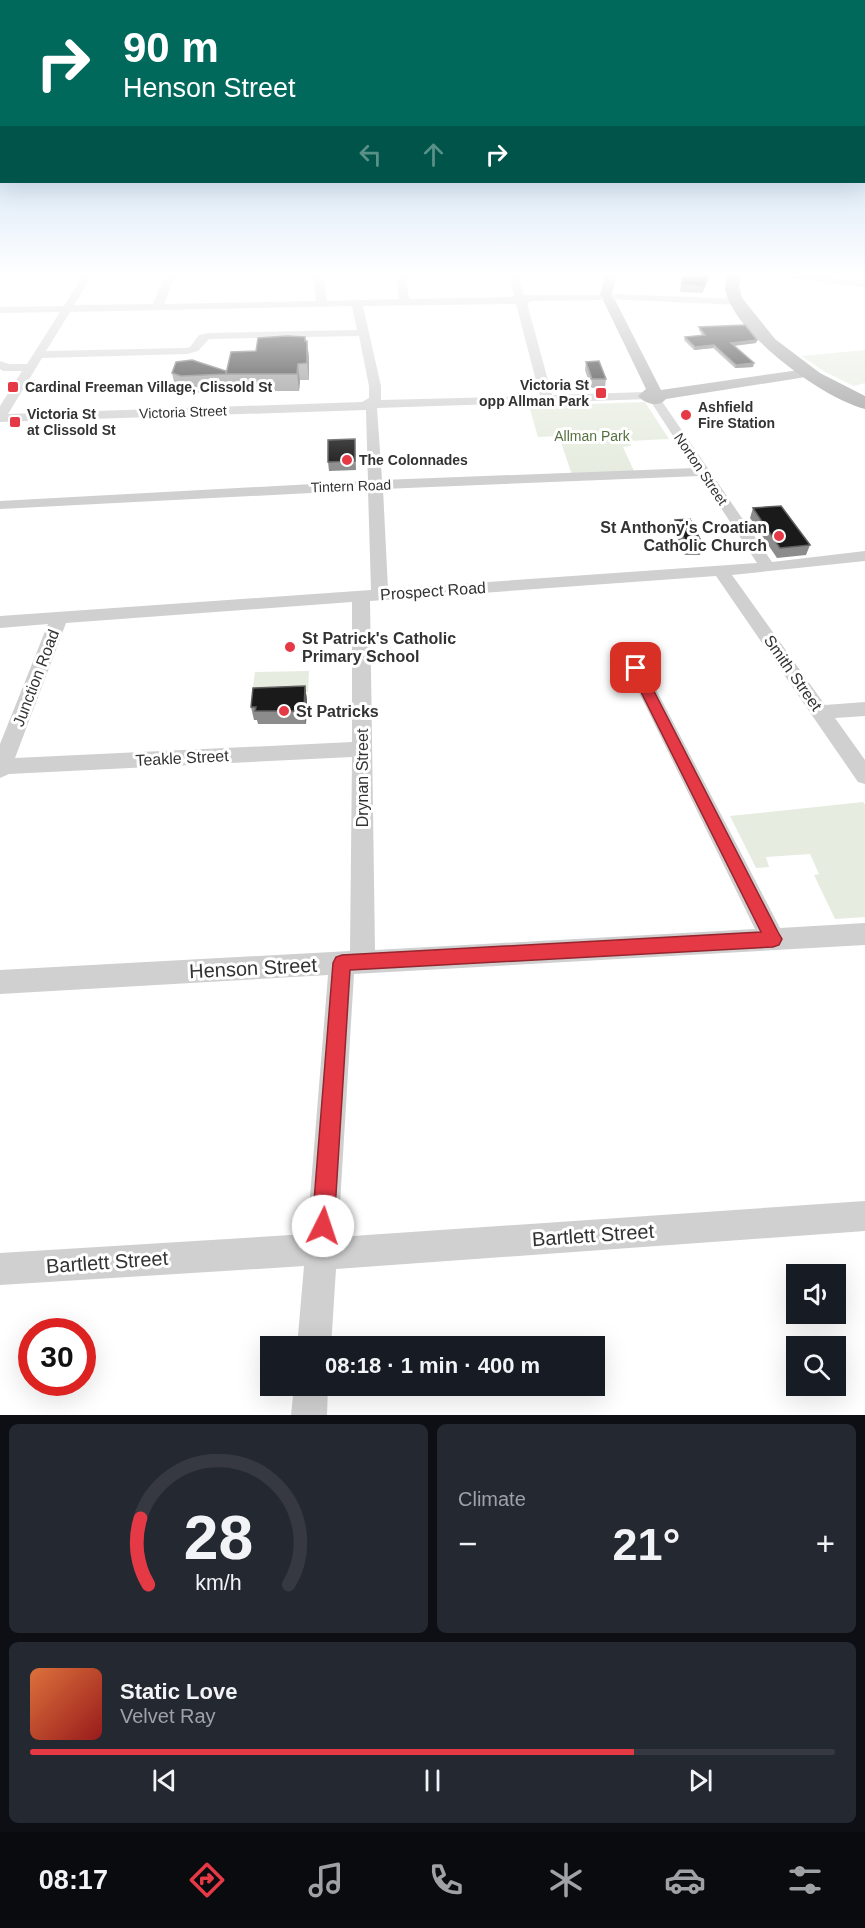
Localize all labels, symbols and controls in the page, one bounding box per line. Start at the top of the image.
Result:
icon: right [24,24,102,102]
text: 90 m [123,24,219,71]
text: Henson Street [123,73,296,103]
icon: left [354,138,387,171]
icon: ahead [417,138,450,171]
icon: right [480,138,513,171]
place label: Victoria St opp Allman Park [479,377,589,409]
place label: Cardinal Freeman Village, Clissold St [25,379,272,395]
marker: Cardinal Freeman Village, Clissold St [6,380,20,394]
marker: Victoria St opp Allman Park [594,386,608,400]
place label: Ashfield Fire Station [698,399,775,431]
street label: Victoria Street [139,402,227,422]
place label: Victoria St at Clissold St [27,406,116,438]
marker: Ashfield Fire Station [679,408,693,422]
marker: Victoria St at Clissold St [8,415,22,429]
park label: Allman Park [554,428,631,444]
street label: Norton Street [671,430,731,508]
place label: The Colonnades [359,452,468,468]
marker: The Colonnades [340,453,354,467]
street label: Tintern Road [311,477,391,495]
place label: St Anthony's Croatian Catholic Church [600,519,767,554]
marker: St Anthony's Croatian Catholic Church [772,529,786,543]
street label: Prospect Road [380,579,486,603]
street label: Junction Road [10,627,62,729]
place label: St Patrick's Catholic Primary School [302,630,456,665]
street label: Smith Street [761,632,826,714]
marker: St Patrick's Catholic Primary School [283,640,297,654]
pin [610,642,661,693]
icon: arrive [619,651,652,684]
place label: St Patricks [296,703,379,720]
marker: St Patricks [277,704,291,718]
street label: Drynan Street [354,728,371,827]
street label: Teakle Street [135,747,230,769]
street label: Henson Street [189,954,318,982]
position arrow [291,1194,355,1258]
street label: Bartlett Street [531,1220,655,1250]
street label: Bartlett Street [45,1247,169,1277]
map controls [786,1264,846,1396]
button: sound [786,1264,846,1324]
speed limit sign: 30 [18,1318,96,1396]
button: search [786,1336,846,1396]
text: 08:18 · 1 min · 400 m [325,1353,540,1378]
text: Climate [458,1488,526,1510]
text: 28 [184,1503,253,1572]
text: 21° [612,1519,681,1570]
text: − [458,1525,477,1562]
text: + [816,1525,835,1562]
text: km/h [195,1572,242,1596]
text: Static Love [120,1679,237,1704]
text: Velvet Ray [120,1705,216,1727]
icon: previous [148,1764,181,1797]
icon: pause [416,1764,449,1797]
icon: next [684,1764,717,1797]
icon: directions [186,1859,228,1901]
icon: music [305,1859,347,1901]
icon: phone [425,1859,467,1901]
icon: climate [545,1859,587,1901]
icon: car [664,1859,706,1901]
icon: filters [784,1859,826,1901]
text: 08:17 [39,1865,108,1895]

